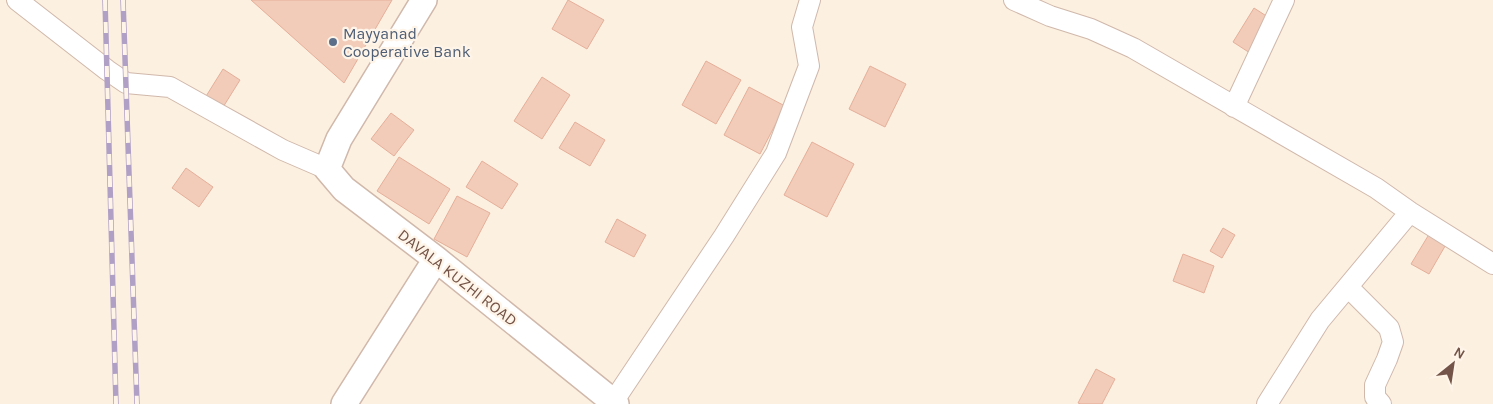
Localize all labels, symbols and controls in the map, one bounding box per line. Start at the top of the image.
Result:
place label: Mayyanad Cooperative Bank [343,24,471,61]
marker: Mayyanad Cooperative Bank [327,36,339,48]
street label: DAVALA KUZHI ROAD [394,225,521,330]
north arrow [1428,339,1478,389]
text: N [1451,343,1468,363]

